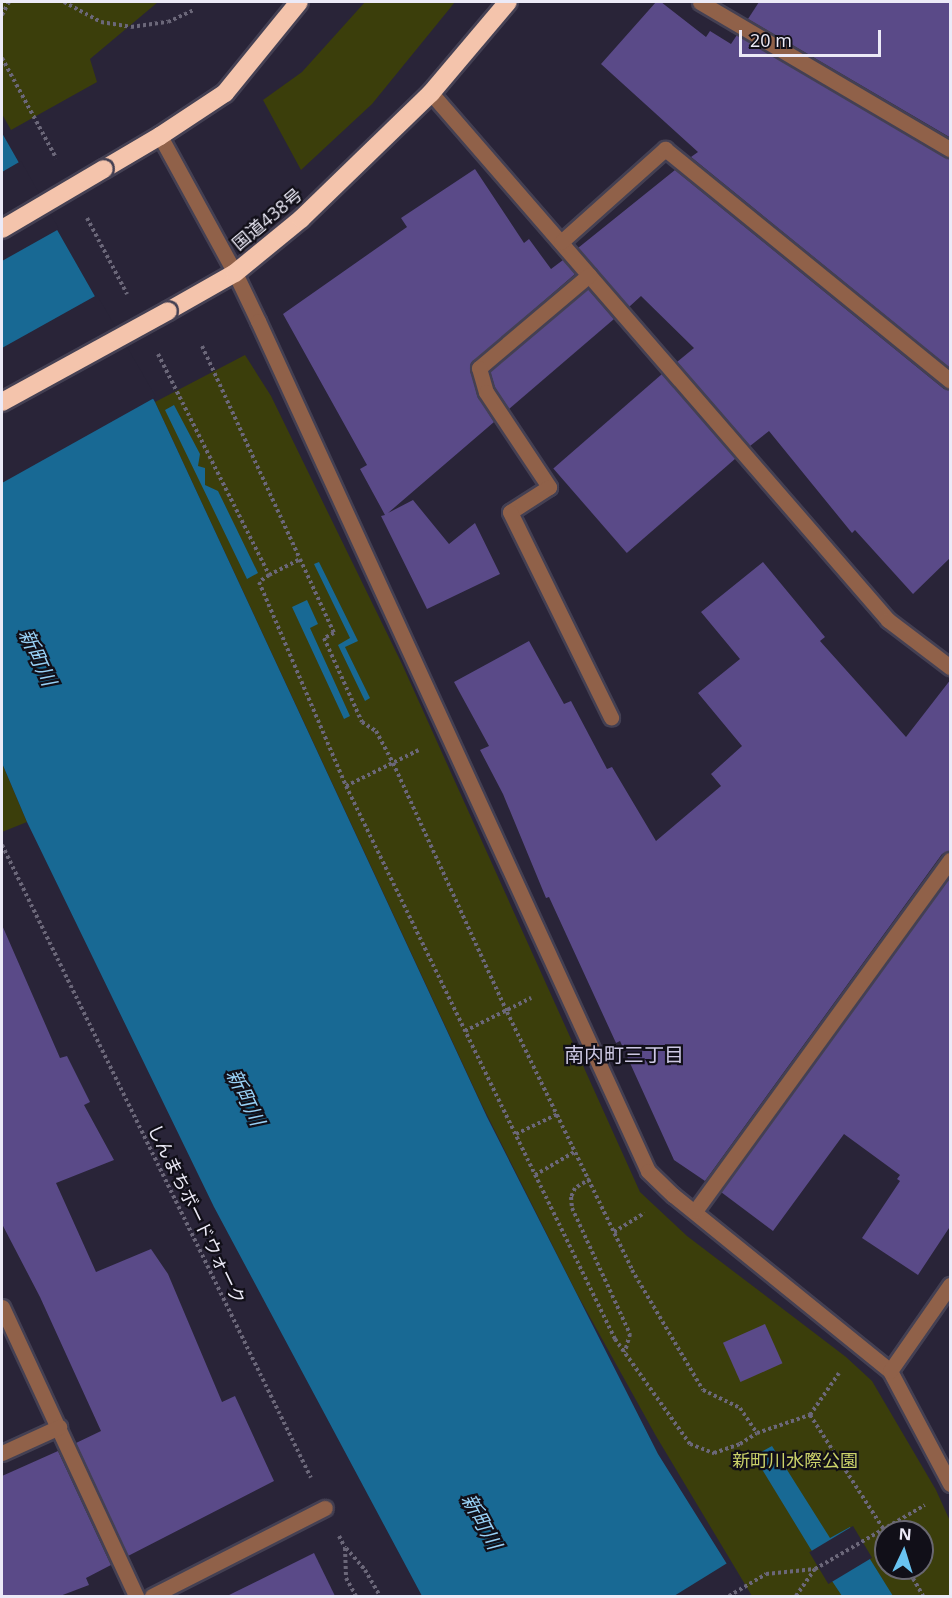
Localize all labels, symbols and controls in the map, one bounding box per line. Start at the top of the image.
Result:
scale bar [742,18,884,56]
text: 20 m [750,28,792,52]
street label: 国道438号 [228,183,306,255]
water label: 新町川 [14,625,62,689]
district label: 南内町三丁目 [564,1042,684,1066]
water label: 新町川 [222,1065,270,1129]
street label: しんまちボードウォーク [144,1120,250,1308]
park label: 新町川水際公園 [732,1449,858,1471]
water label: 新町川 [457,1489,507,1553]
north arrow [874,1520,934,1580]
text: N [898,1523,912,1545]

